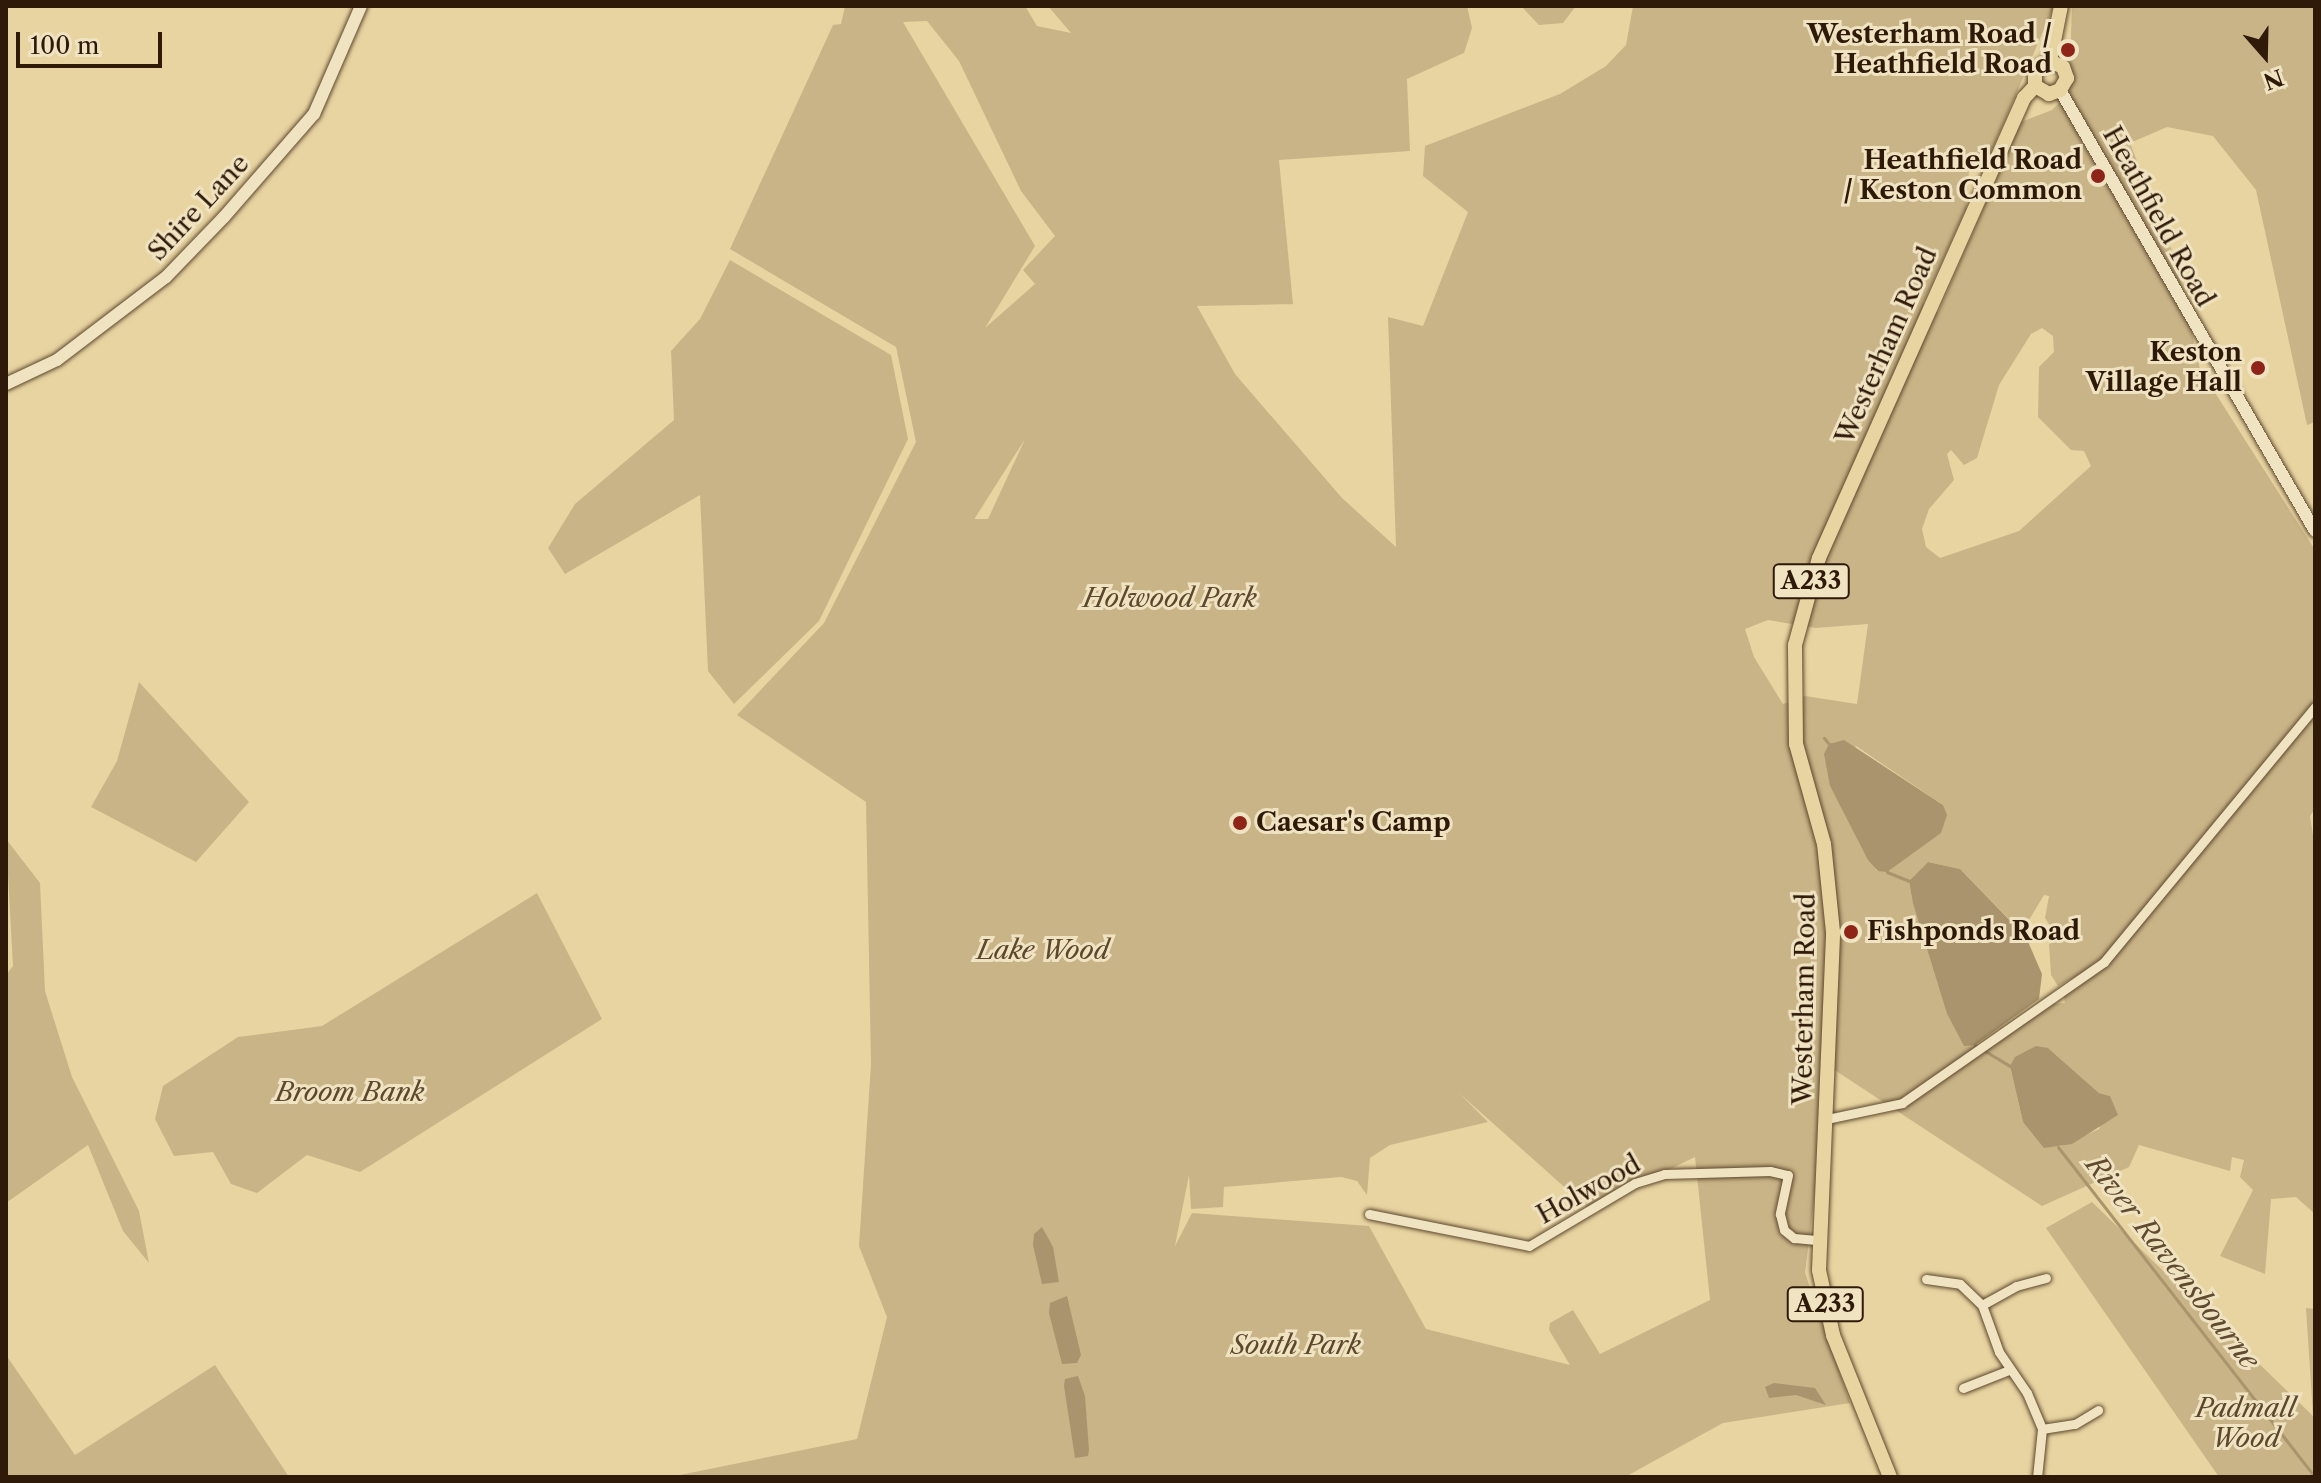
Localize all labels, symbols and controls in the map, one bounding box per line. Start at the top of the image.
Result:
scale bar [20,16,166,66]
north arrow [2225,16,2305,96]
place label: Westerham Road / Heathfield Road [1807,19,2052,80]
text: 100 m [30,31,99,60]
marker: Westerham Road / Heathfield Road [2059,41,2077,59]
text: N [2260,63,2287,95]
street label: Heathfield Road [2096,121,2220,313]
place label: Heathfield Road / Keston Common [1843,145,2082,206]
street label: Shire Lane [142,149,256,267]
marker: Heathfield Road / Keston Common [2089,167,2107,185]
street label: Westerham Road [1830,243,1944,449]
place label: Keston Village Hall [2086,337,2242,398]
marker: Keston Village Hall [2249,359,2267,377]
road number: A233 [1771,561,1851,601]
park label: Holwood Park [1083,583,1257,615]
place label: Caesar's Camp [1256,807,1451,839]
marker: Caesar's Camp [1231,814,1249,832]
street label: Westerham Road [1788,893,1822,1105]
place label: Fishponds Road [1867,916,2080,948]
marker: Fishponds Road [1842,923,1860,941]
park label: Lake Wood [977,935,1109,967]
park label: Broom Bank [275,1077,425,1109]
water label: River Ravensbourne [2079,1148,2267,1376]
street label: Holwood [1532,1149,1646,1231]
road number: A233 [1785,1284,1865,1324]
park label: South Park [1231,1330,1361,1362]
park label: Padmall Wood [2196,1393,2296,1454]

